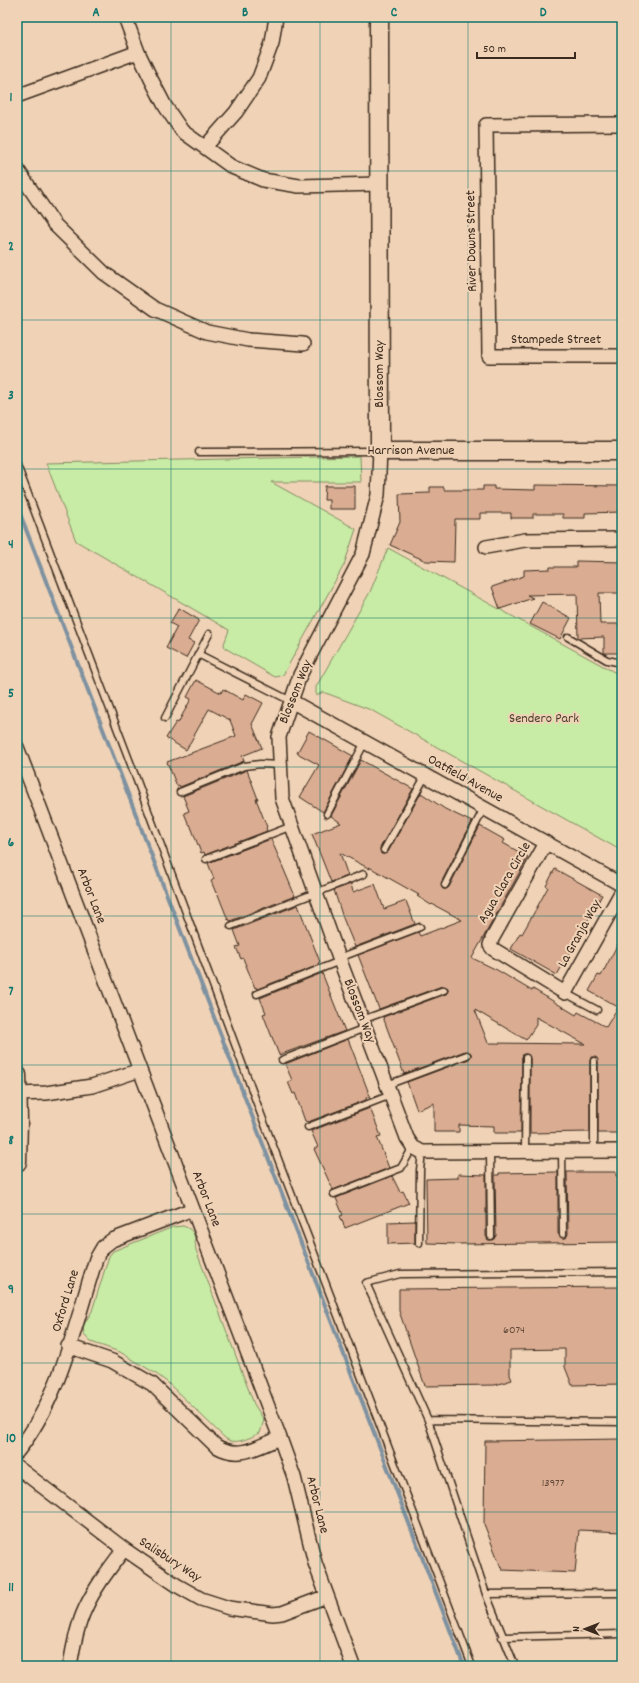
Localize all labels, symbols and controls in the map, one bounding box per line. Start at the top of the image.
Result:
text: A [92,4,100,23]
text: B [242,4,248,23]
text: C [391,4,398,23]
text: D [540,4,547,23]
scale bar [477,34,575,60]
text: 50 m [483,41,506,58]
text: 1 [10,89,13,108]
street label: River Downs Street [461,190,483,292]
text: 2 [8,238,14,257]
street label: Stampede Street [511,330,601,350]
street label: Blossom Way [370,340,390,408]
text: 3 [8,387,14,406]
street label: Harrison Avenue [368,441,454,461]
text: 4 [8,536,14,555]
street label: Blossom Way [274,657,318,727]
text: 5 [8,685,14,704]
park label: Sendero Park [509,709,579,729]
street label: Oatfield Avenue [423,750,507,808]
text: 6 [8,834,15,853]
street label: Agua Clara Circle [474,839,536,927]
street label: Arbor Lane [71,865,111,927]
street label: La Granja Way [553,896,607,971]
street label: Blossom Way [338,976,381,1046]
text: 7 [9,983,14,1002]
text: 8 [8,1132,14,1151]
street label: Arbor Lane [186,1168,226,1230]
street label: Oxford Lane [47,1267,85,1335]
text: 9 [8,1281,14,1300]
house number: 6074 [503,1322,525,1339]
text: 10 [6,1430,16,1449]
street label: Arbor Lane [300,1474,334,1536]
house number: 13977 [542,1475,565,1492]
street label: Salisbury Way [135,1532,205,1588]
text: 11 [8,1579,14,1598]
north arrow [565,1609,605,1649]
text: N [569,1626,585,1632]

